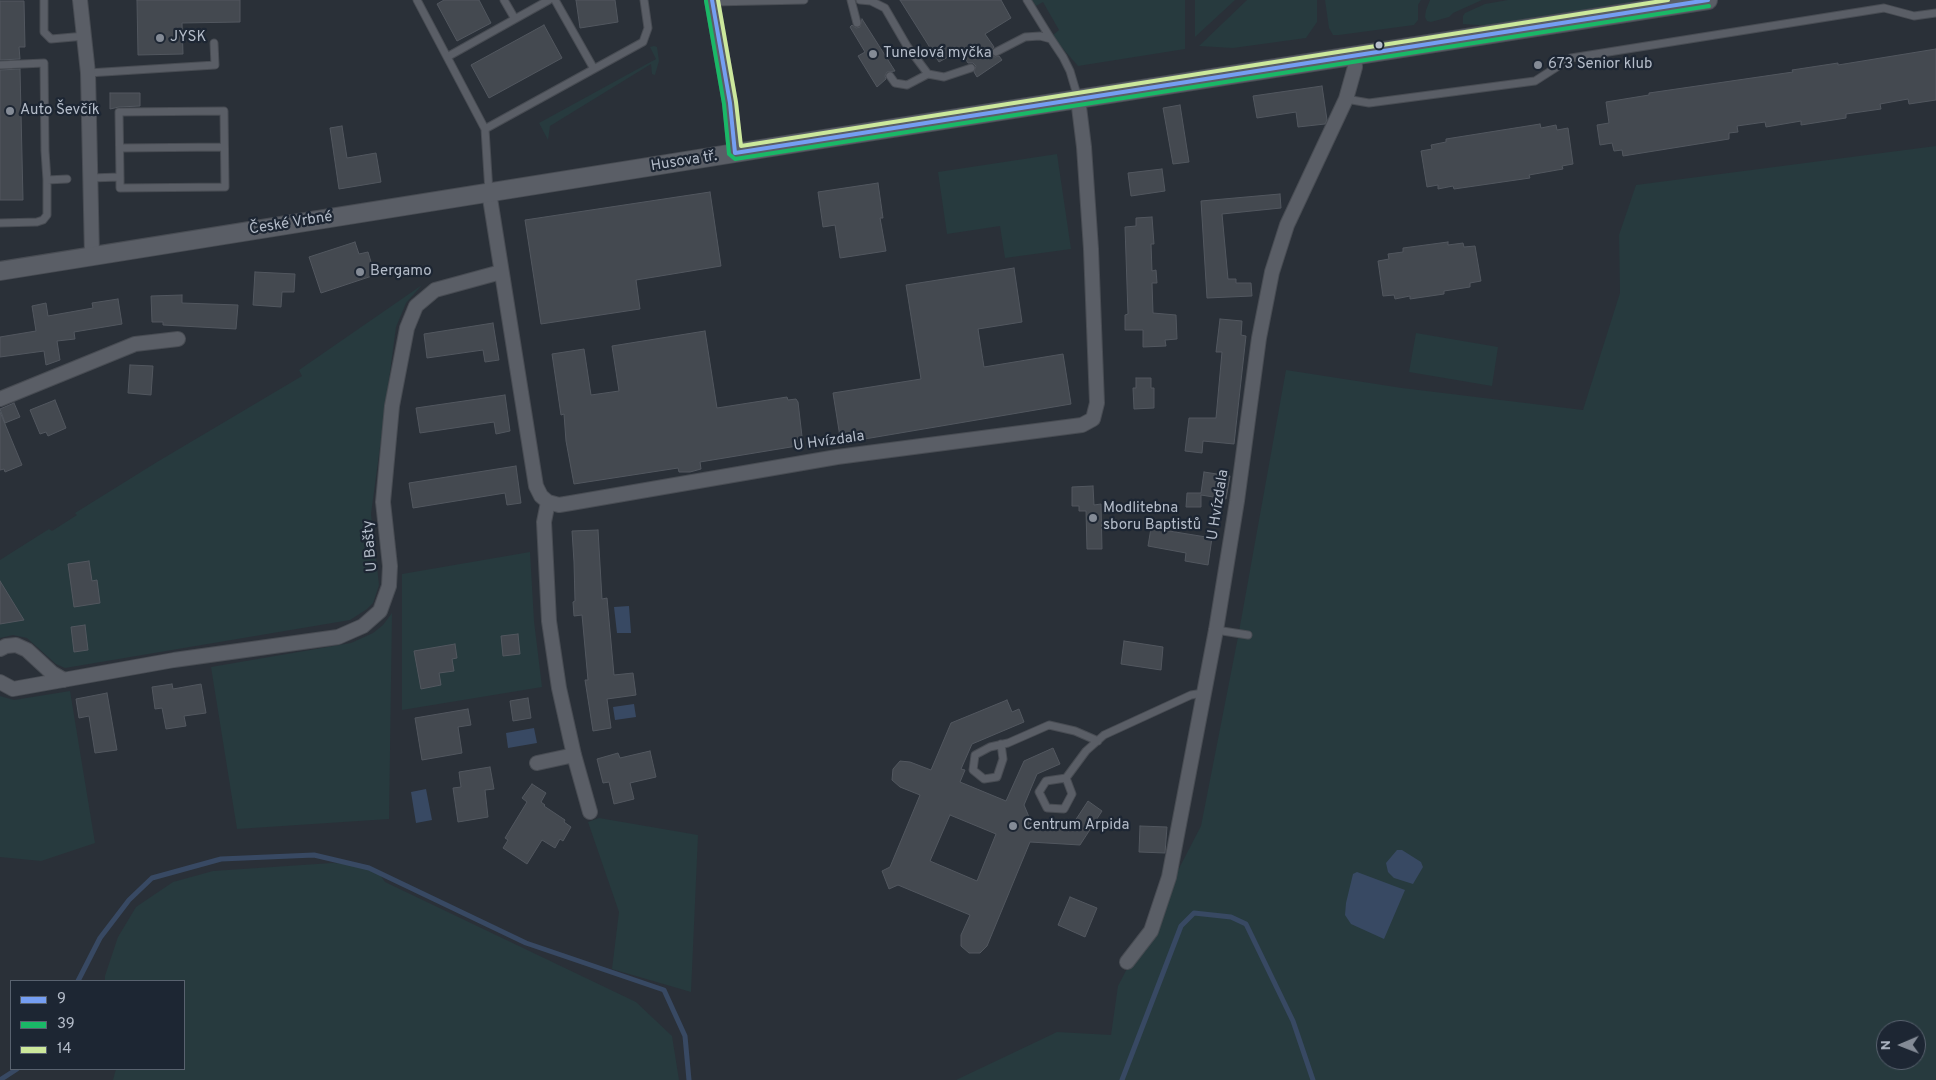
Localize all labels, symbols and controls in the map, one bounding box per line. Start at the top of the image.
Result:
place label: JYSK [170,29,206,47]
marker: JYSK [154,32,166,44]
unlabelled marker [1374,40,1384,50]
place label: Tunelová myčka [883,45,992,63]
marker: Tunelová myčka [867,48,879,60]
place label: 673 Senior klub [1548,56,1652,74]
marker: 673 Senior klub [1532,59,1544,71]
place label: Auto Ševčík [20,102,100,120]
marker: Auto Ševčík [4,105,16,117]
street label: Husova tř. [650,148,718,176]
street label: České Vrbné [248,209,334,239]
place label: Bergamo [370,263,432,281]
marker: Bergamo [354,266,366,278]
street label: U Hvízdala [792,428,866,456]
street label: U Hvízdala [1205,468,1233,542]
place label: Modlitebna sboru Baptistů [1103,500,1201,535]
marker: Modlitebna sboru Baptistů [1087,512,1099,524]
street label: U Bašty [360,519,382,573]
place label: Centrum Arpida [1023,817,1129,835]
marker: Centrum Arpida [1007,820,1019,832]
legend [10,980,185,1070]
text: 9 [57,990,66,1009]
text: 39 [57,1015,75,1034]
north arrow [1876,1020,1926,1070]
text: 14 [57,1040,72,1059]
text: N [1878,1040,1895,1050]

